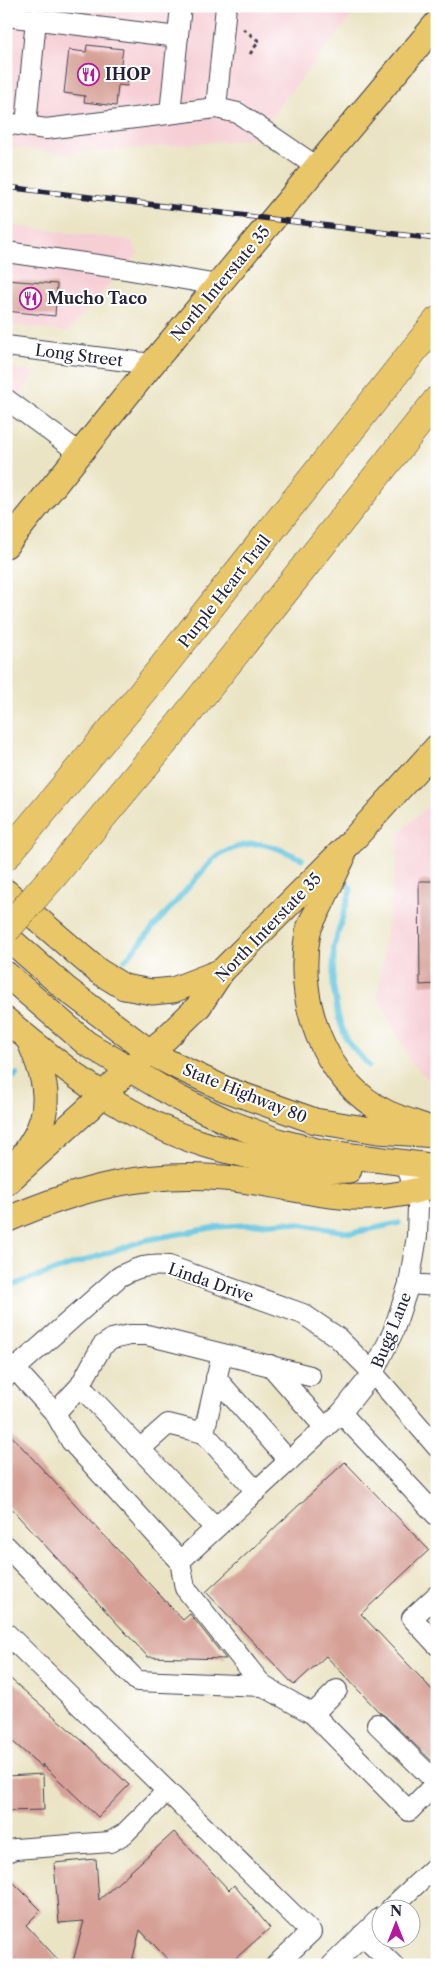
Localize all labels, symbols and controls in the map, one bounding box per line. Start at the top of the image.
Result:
restaurant icon: IHOP [77,62,101,86]
place label: IHOP [105,64,151,84]
street label: North Interstate 35 [166,221,274,345]
restaurant icon: Mucho Taco [19,286,43,310]
place label: Mucho Taco [47,288,147,308]
street label: Long Street [34,340,124,370]
street label: Purple Heart Trail [174,530,274,651]
street label: North Interstate 35 [211,868,325,986]
street label: State Highway 80 [180,1059,310,1127]
street label: Linda Drive [166,1258,256,1306]
street label: Bugg Lane [367,1289,415,1371]
north arrow [370,1898,420,1948]
text: N [390,1902,402,1920]

